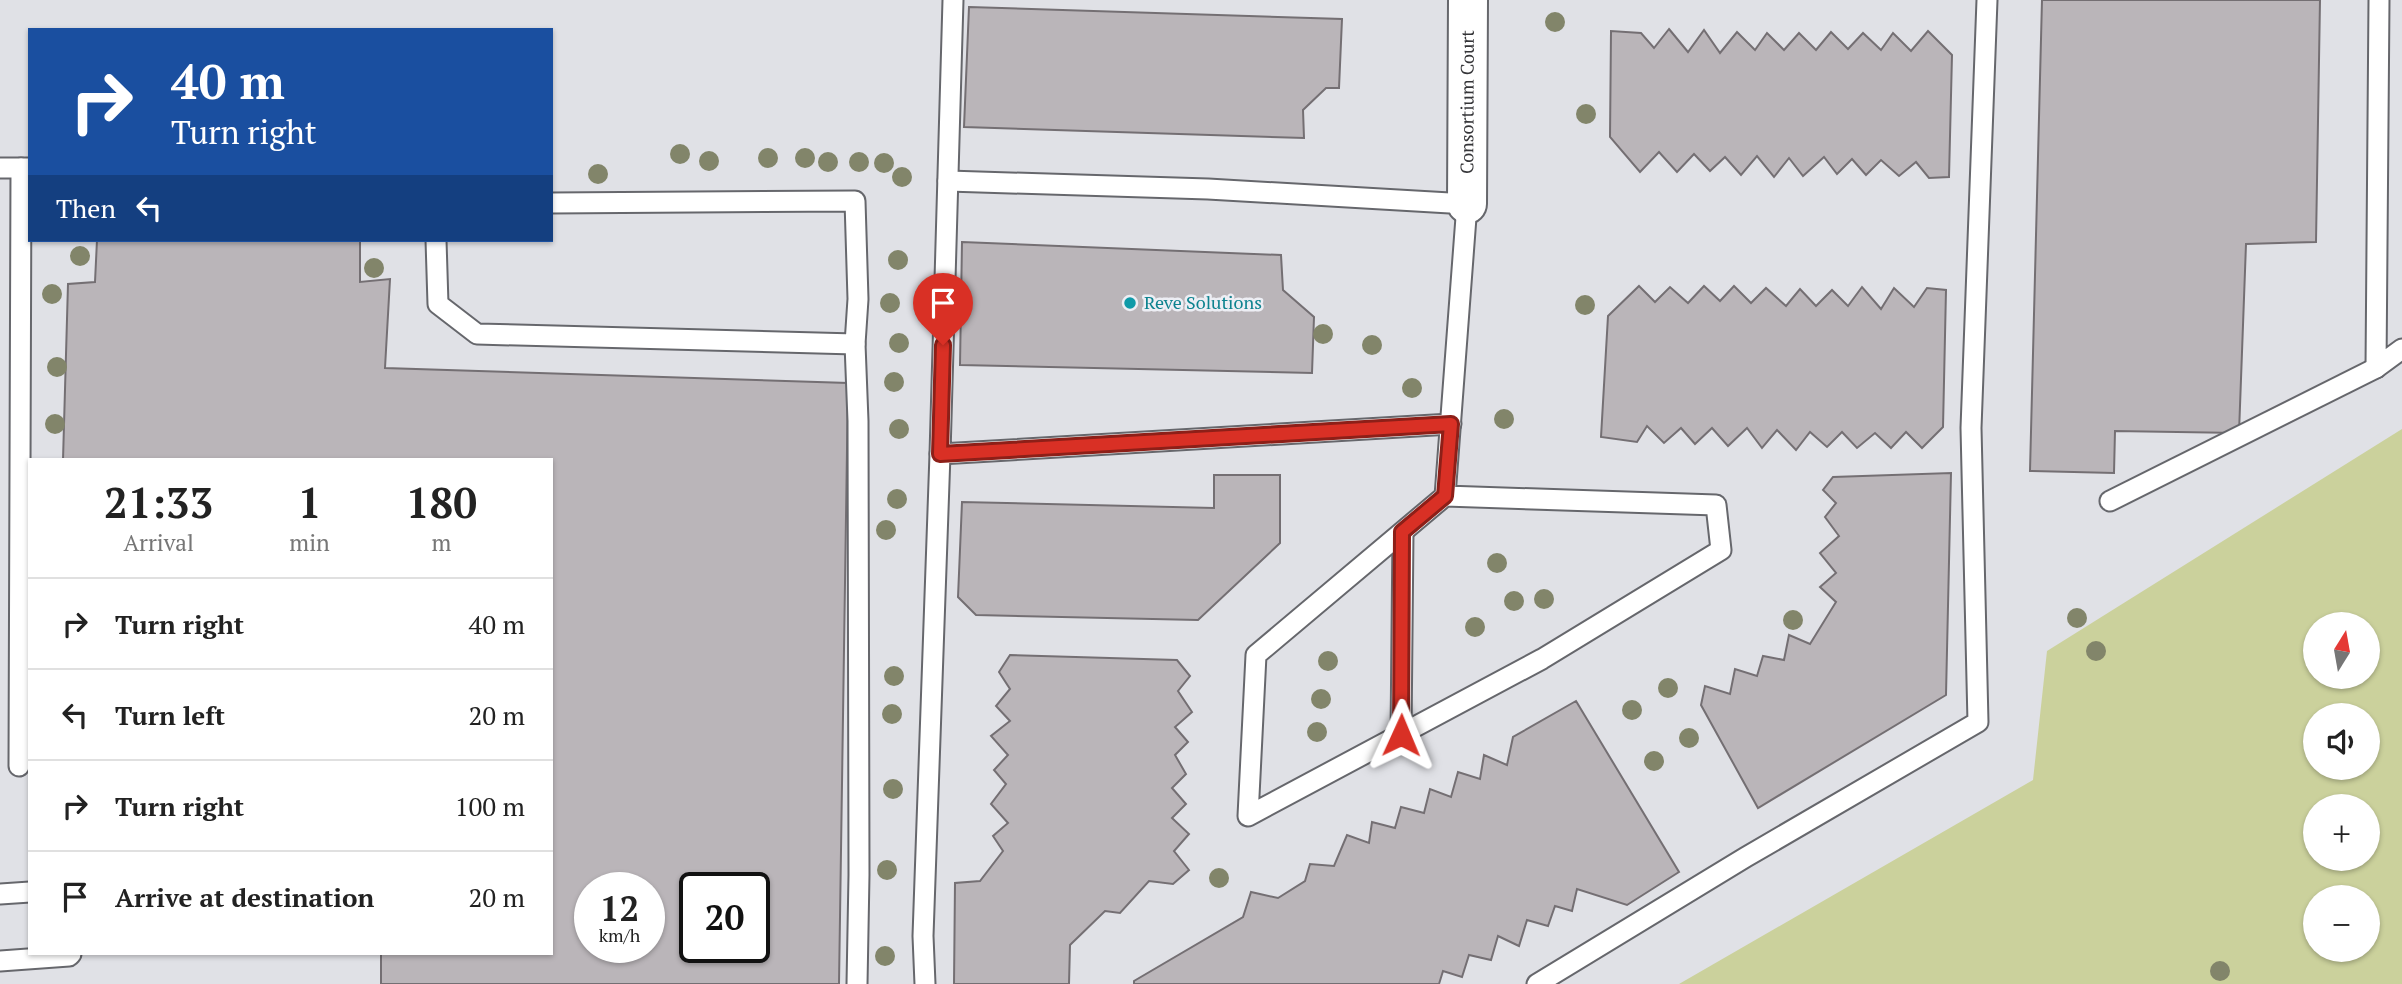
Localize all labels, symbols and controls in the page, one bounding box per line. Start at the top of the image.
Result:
street label: Consortium Court [1454,30,1479,174]
text: 40 m [171,48,285,113]
icon: right [56,56,147,147]
text: Turn right [171,111,317,153]
icon: left [130,189,168,227]
text: Then [56,191,116,225]
pin [913,273,973,345]
icon: arrive [924,284,962,322]
place label: Reve Solutions [1144,290,1262,314]
marker: Reve Solutions [1122,295,1138,311]
text: 21:33 [104,474,213,530]
text: 1 [298,474,321,530]
text: 180 [406,474,477,530]
text: Arrival [123,527,194,558]
text: min [289,527,330,558]
text: m [431,527,451,558]
icon: right [56,605,94,643]
text: Turn right [115,607,244,641]
text: 40 m [469,607,525,641]
north arrow [2303,612,2380,690]
map controls [2303,612,2380,962]
icon: left [56,696,94,734]
text: Turn left [115,698,225,732]
text: 20 m [469,698,525,732]
position arrow [1364,698,1438,772]
button: sound [2303,703,2380,780]
icon: right [56,787,94,825]
text: Turn right [115,789,244,823]
text: 100 m [455,789,525,823]
button: + [2303,794,2380,871]
speed limit sign: 20 [679,872,770,963]
icon: arrive [56,878,94,916]
text: Arrive at destination [115,880,374,914]
text: 20 m [469,880,525,914]
text: 12 [600,885,639,931]
button: − [2303,885,2380,962]
text: km/h [599,923,640,947]

